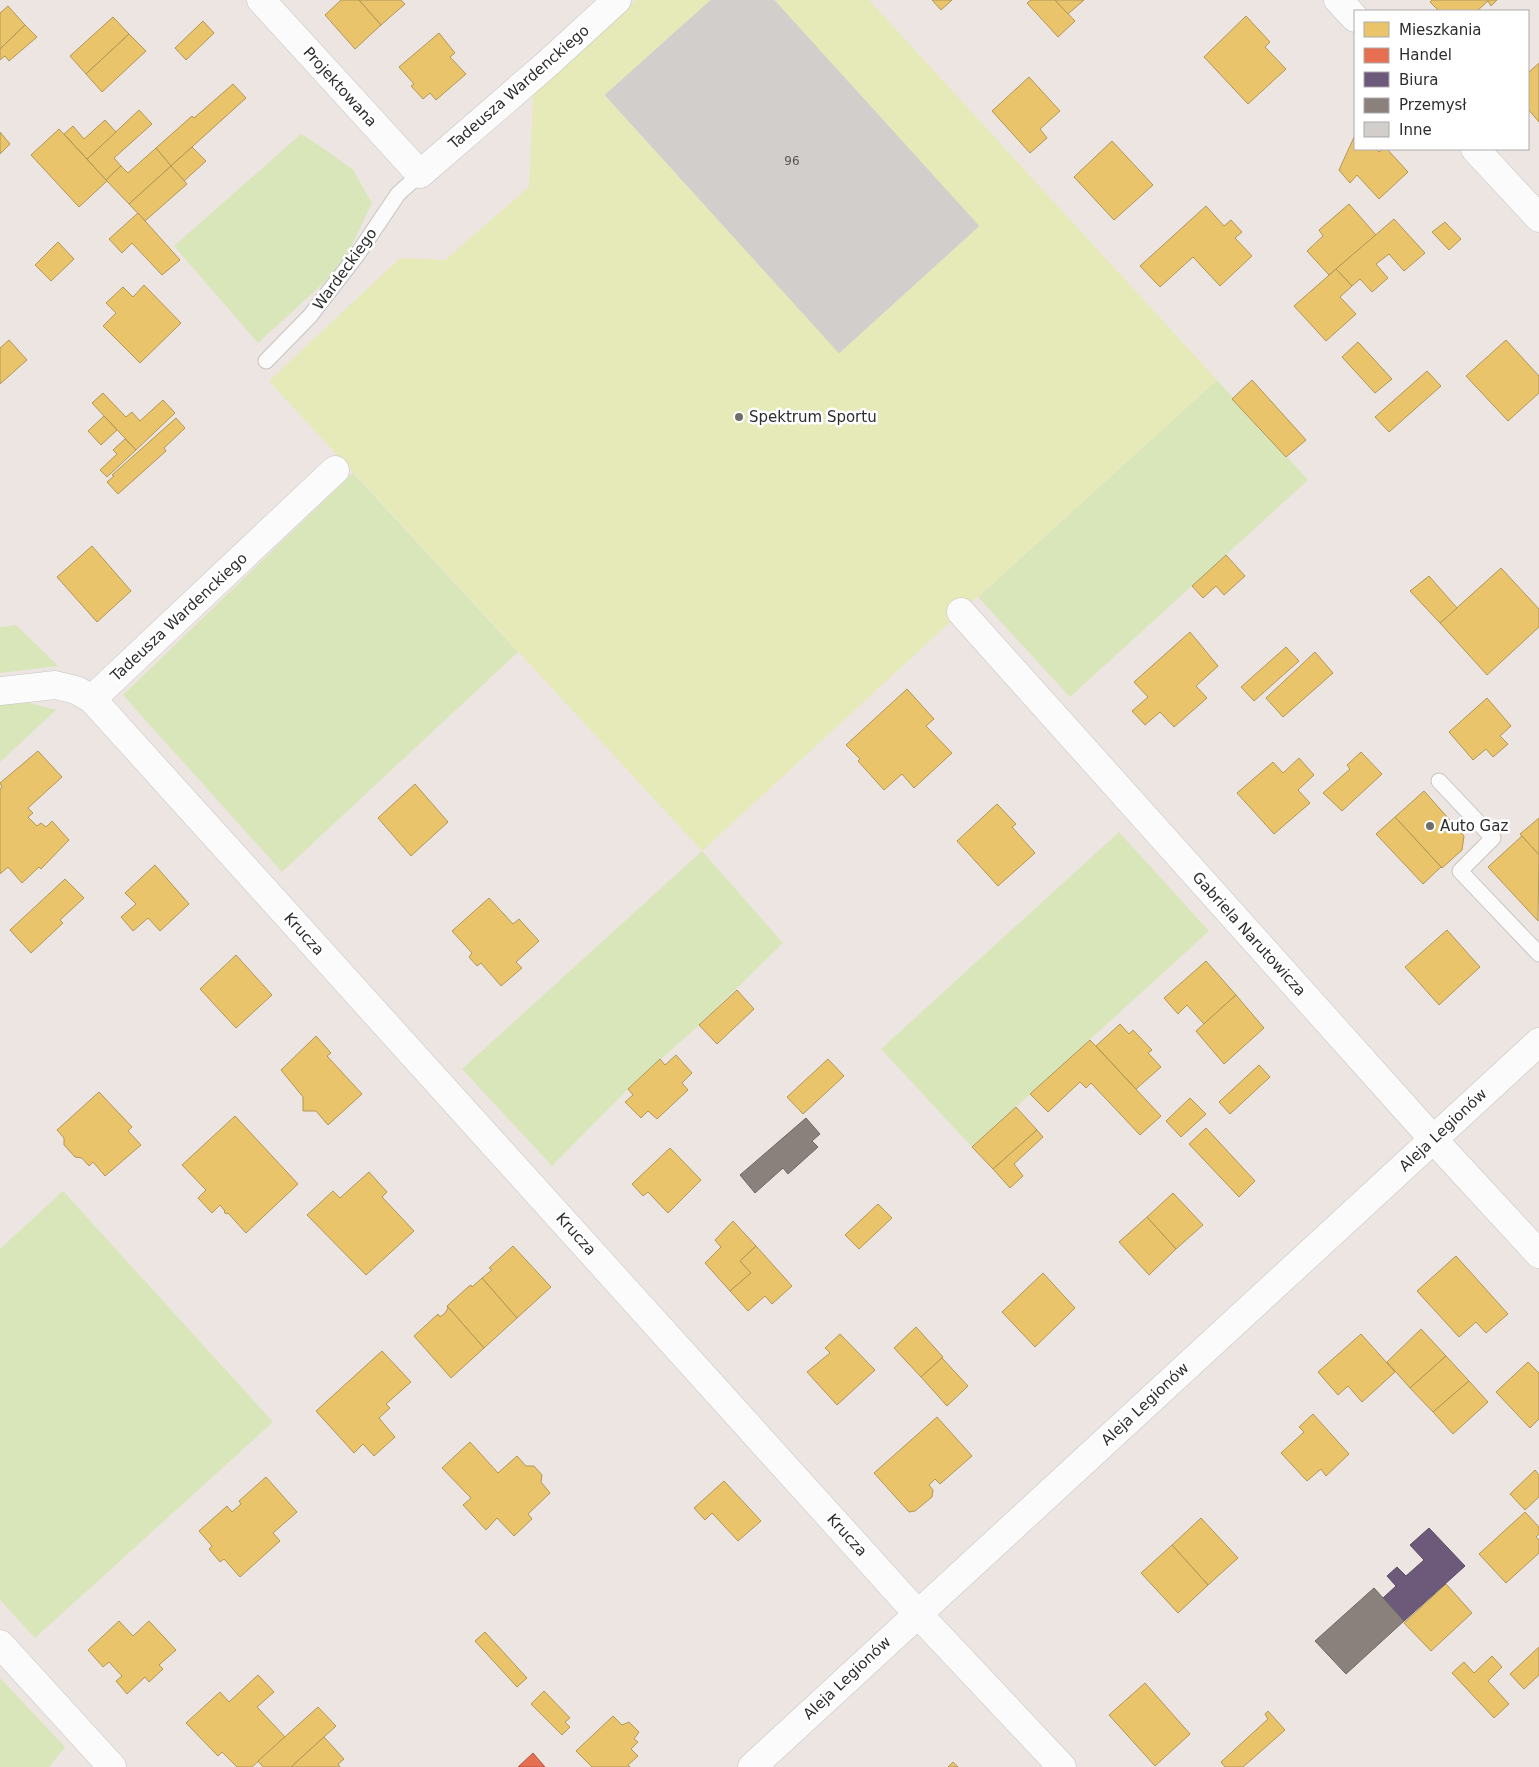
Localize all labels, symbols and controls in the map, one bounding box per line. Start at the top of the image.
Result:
legend [1354,10,1529,150]
street label: Tadeusza Wardenckiego [444,21,593,154]
text: Mieszkania [1399,21,1482,39]
street label: Projektowana [299,43,381,131]
text: Handel [1399,46,1452,64]
text: Biura [1399,71,1438,89]
text: Przemysł [1399,96,1467,114]
text: Inne [1399,121,1432,139]
house number: 96 [784,154,800,168]
street label: Wardeckiego [309,225,381,313]
place label: Spektrum Sportu [749,408,877,426]
marker: Spektrum Sportu [733,411,745,423]
street label: Tadeusza Wardenckiego [106,549,251,686]
place label: Auto Gaz [1440,817,1508,835]
marker: Auto Gaz [1424,820,1436,832]
street label: Gabriela Narutowicza [1188,868,1310,1000]
street label: Krucza [280,909,328,959]
street label: Aleja Legionów [1396,1085,1490,1175]
street label: Krucza [552,1209,600,1259]
street label: Aleja Legionów [1098,1359,1192,1449]
street label: Krucza [823,1510,871,1560]
street label: Aleja Legionów [800,1633,894,1723]

